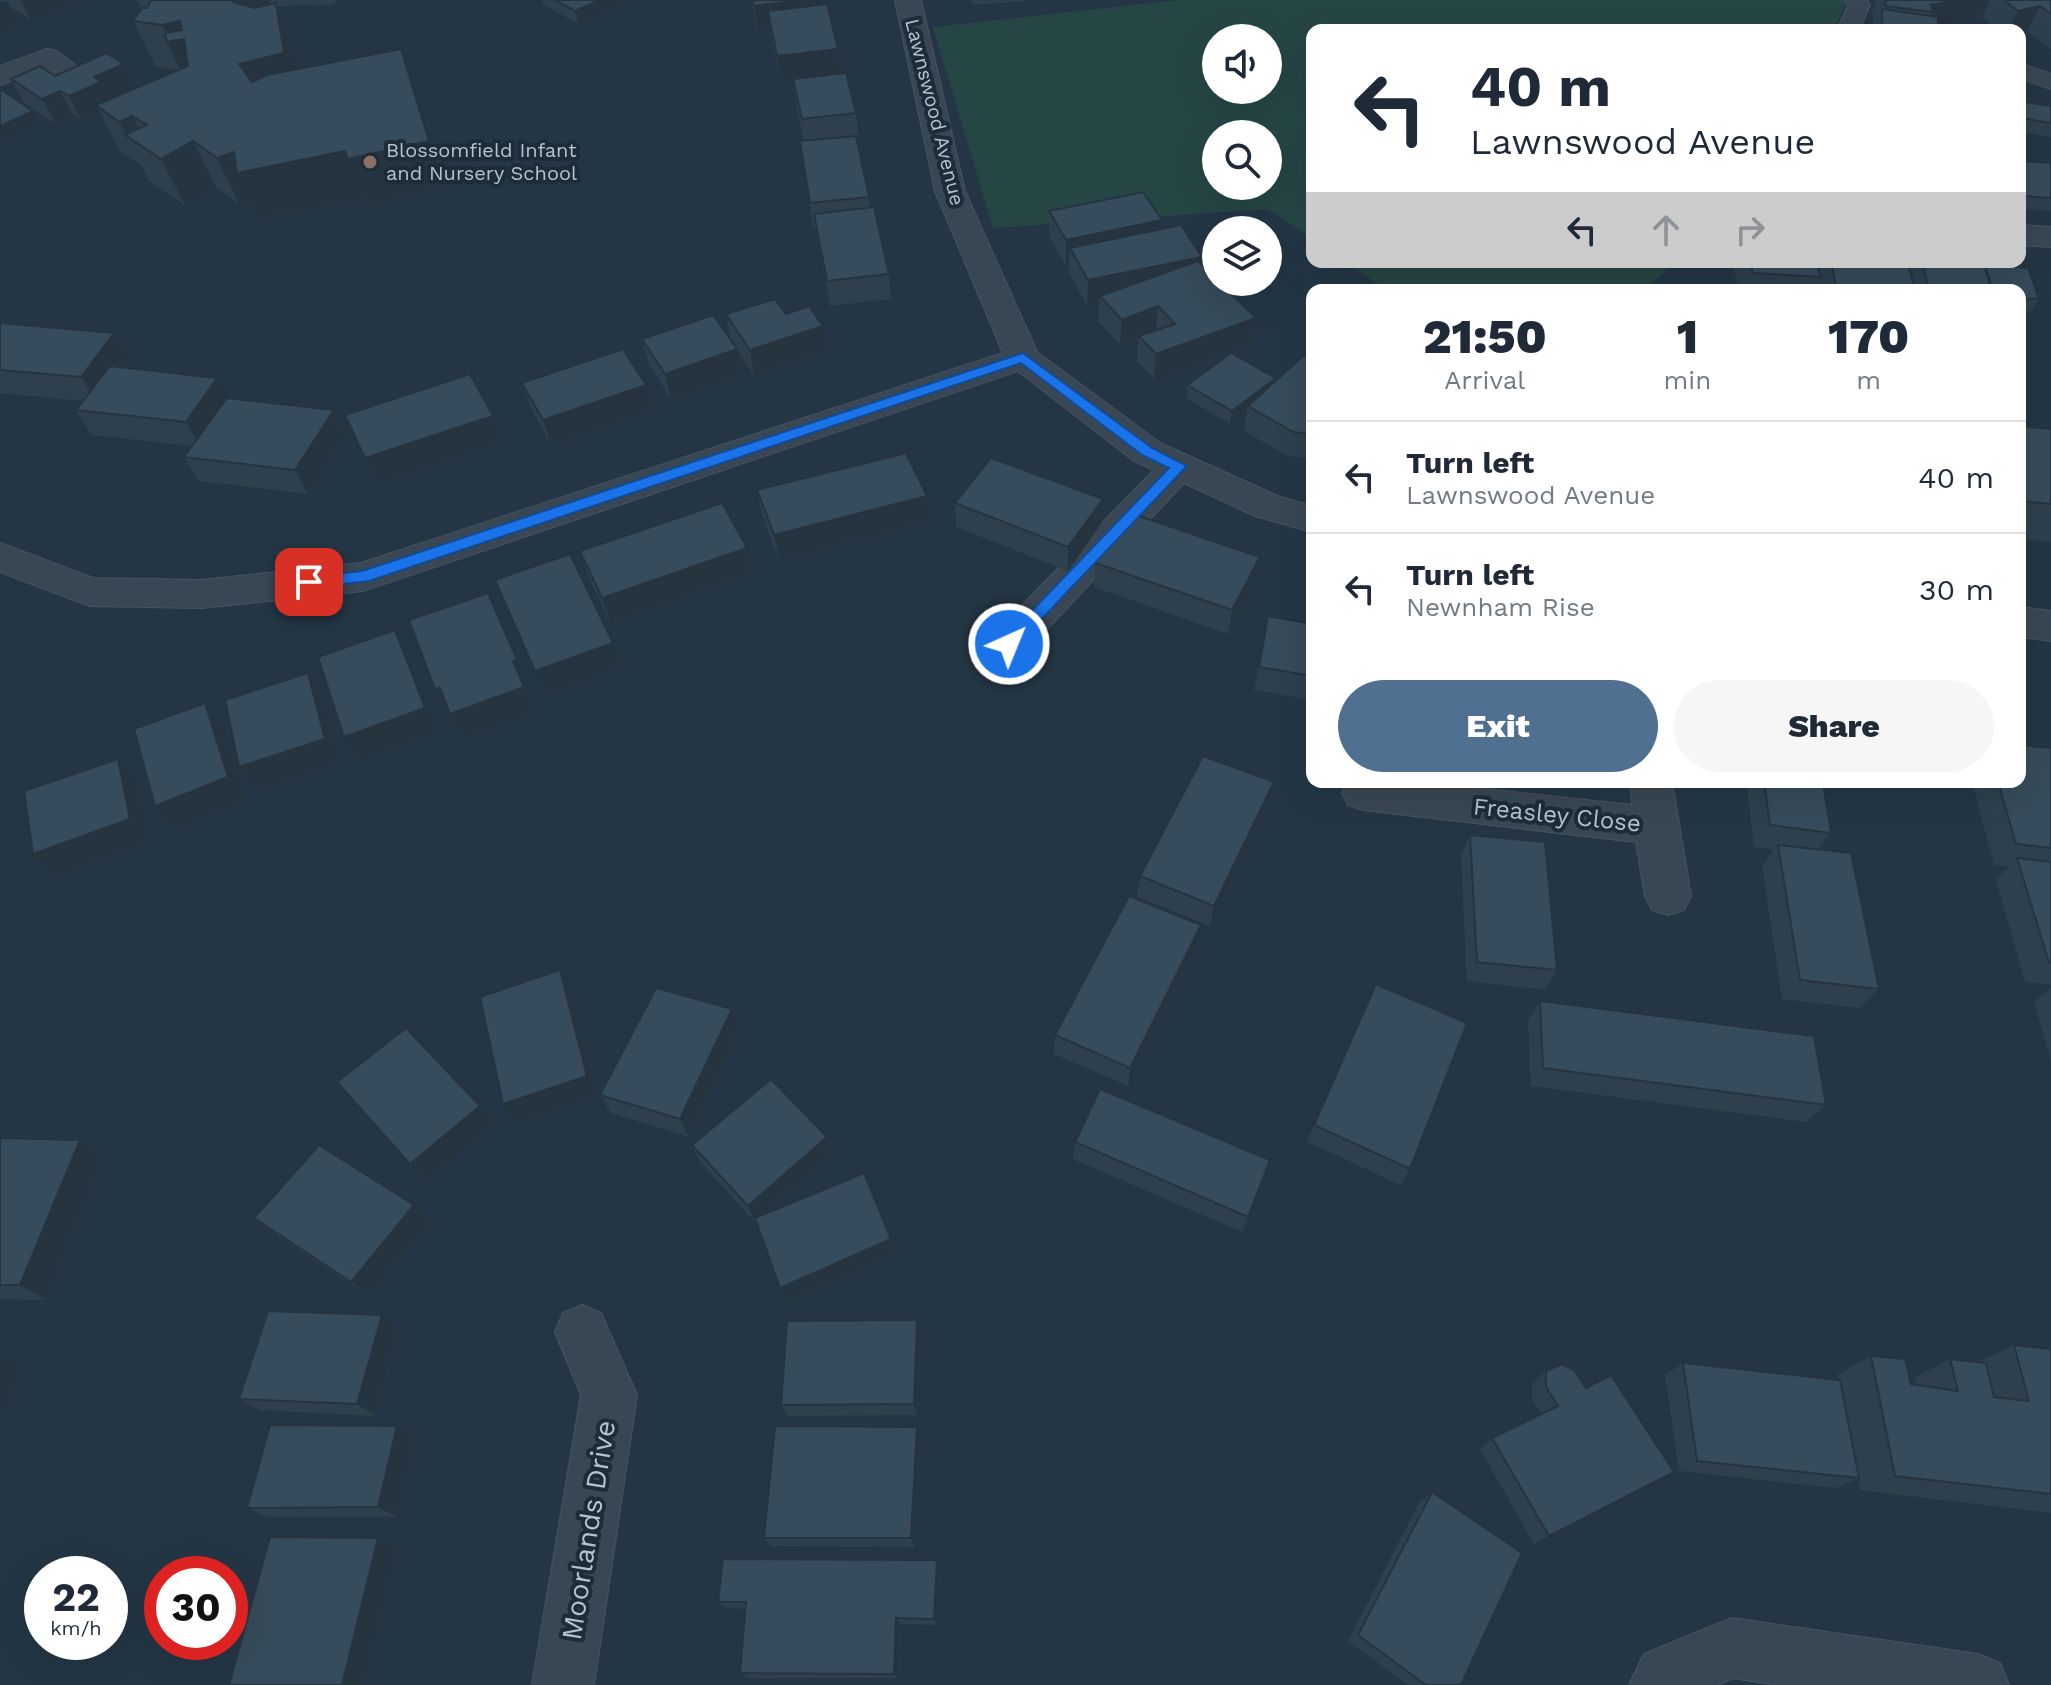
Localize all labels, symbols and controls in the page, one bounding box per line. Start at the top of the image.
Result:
street label: Lawnswood Avenue [900,16,970,208]
map controls [1202,24,1282,296]
button: sound [1202,24,1282,104]
text: 40 m [1470,54,1611,120]
icon: left [1338,56,1442,160]
button: search [1202,120,1282,200]
text: Lawnswood Avenue [1470,121,1815,163]
place label: Blossomfield Infant and Nursery School [386,138,577,185]
marker: Blossomfield Infant and Nursery School [361,153,379,171]
icon: left [1560,208,1604,252]
icon: ahead [1644,208,1688,252]
icon: right [1728,208,1772,252]
button: layers [1202,216,1282,296]
text: 21:50 [1423,308,1547,365]
text: 1 [1677,308,1698,365]
text: 170 [1828,308,1909,365]
text: Arrival [1444,365,1525,395]
text: min [1663,365,1711,395]
text: m [1856,365,1881,395]
text: Turn left [1406,445,1534,480]
icon: left [1338,455,1382,499]
text: 40 m [1918,460,1994,495]
text: Lawnswood Avenue [1406,480,1655,510]
pin [275,548,343,616]
text: Turn left [1406,557,1534,592]
icon: arrive [287,560,331,604]
icon: left [1338,567,1382,611]
text: 30 m [1919,572,1994,607]
text: Newnham Rise [1406,592,1595,622]
position arrow [967,602,1051,686]
button: Exit [1338,680,1658,772]
button: Share [1674,680,1994,772]
street label: Freasley Close [1472,792,1642,838]
street label: Moorlands Drive [555,1418,622,1642]
speed limit sign: 30 [144,1556,248,1660]
text: 22 [52,1574,100,1621]
text: km/h [50,1616,102,1640]

